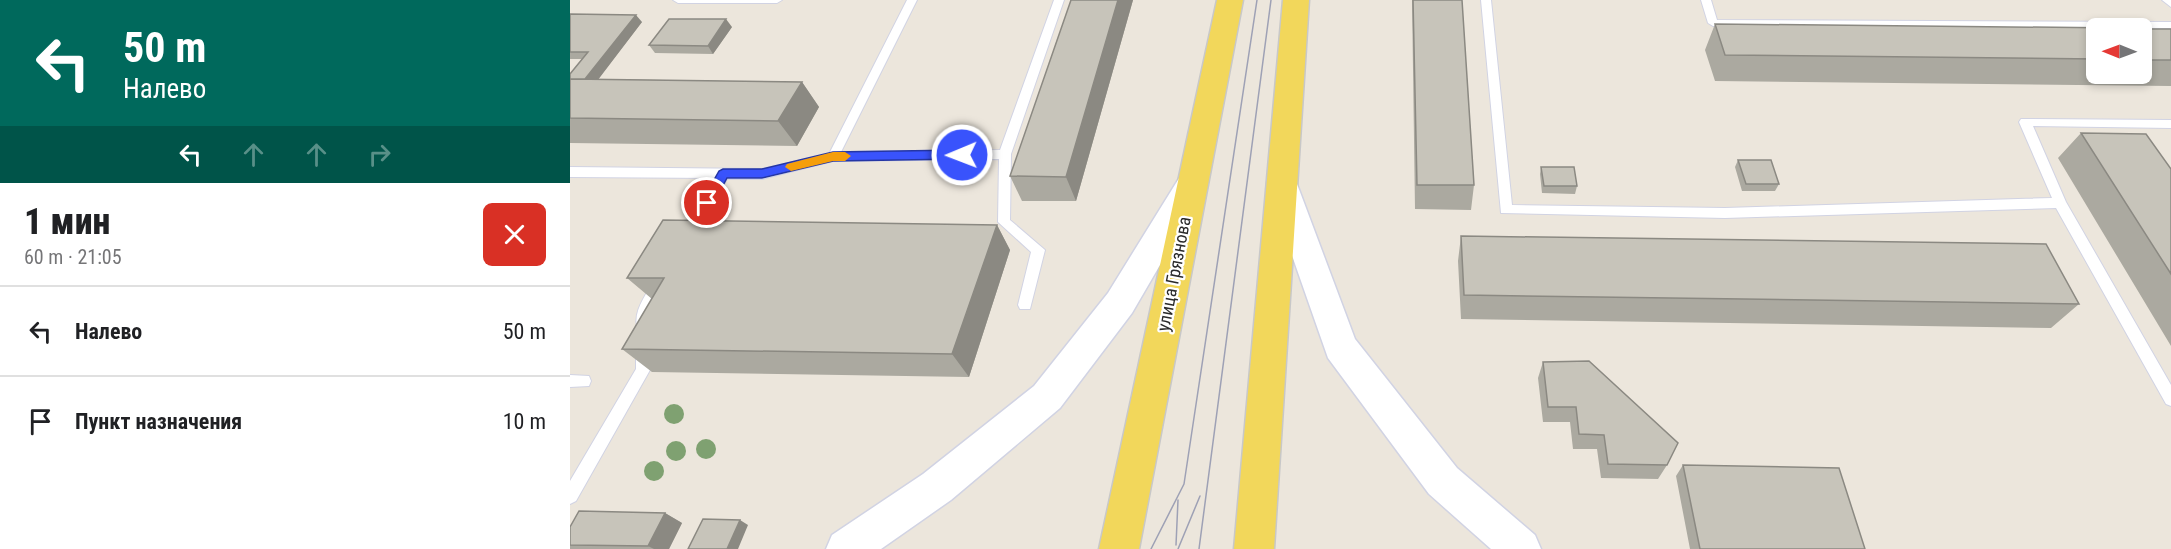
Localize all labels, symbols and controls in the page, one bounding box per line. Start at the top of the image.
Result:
north arrow [2086,18,2152,84]
map controls [2086,18,2152,84]
text: 50 m [123,23,206,72]
icon: left [24,24,102,102]
text: Налево [123,73,206,105]
position arrow [930,123,994,187]
icon: left [174,138,207,171]
icon: ahead [237,138,270,171]
icon: ahead [300,138,333,171]
icon: right [363,138,396,171]
pin [681,177,732,228]
icon: arrive [690,186,723,219]
text: 1 мин [24,201,110,243]
button: close [483,203,546,266]
street label: улица Грязнова [1152,215,1195,333]
text: 60 m · 21:05 [24,245,122,269]
icon: left [24,315,57,348]
text: Налево [75,319,142,344]
text: 50 m [503,319,546,344]
icon: arrive [24,405,57,438]
text: Пункт назначения [75,409,242,434]
text: 10 m [503,409,546,434]

